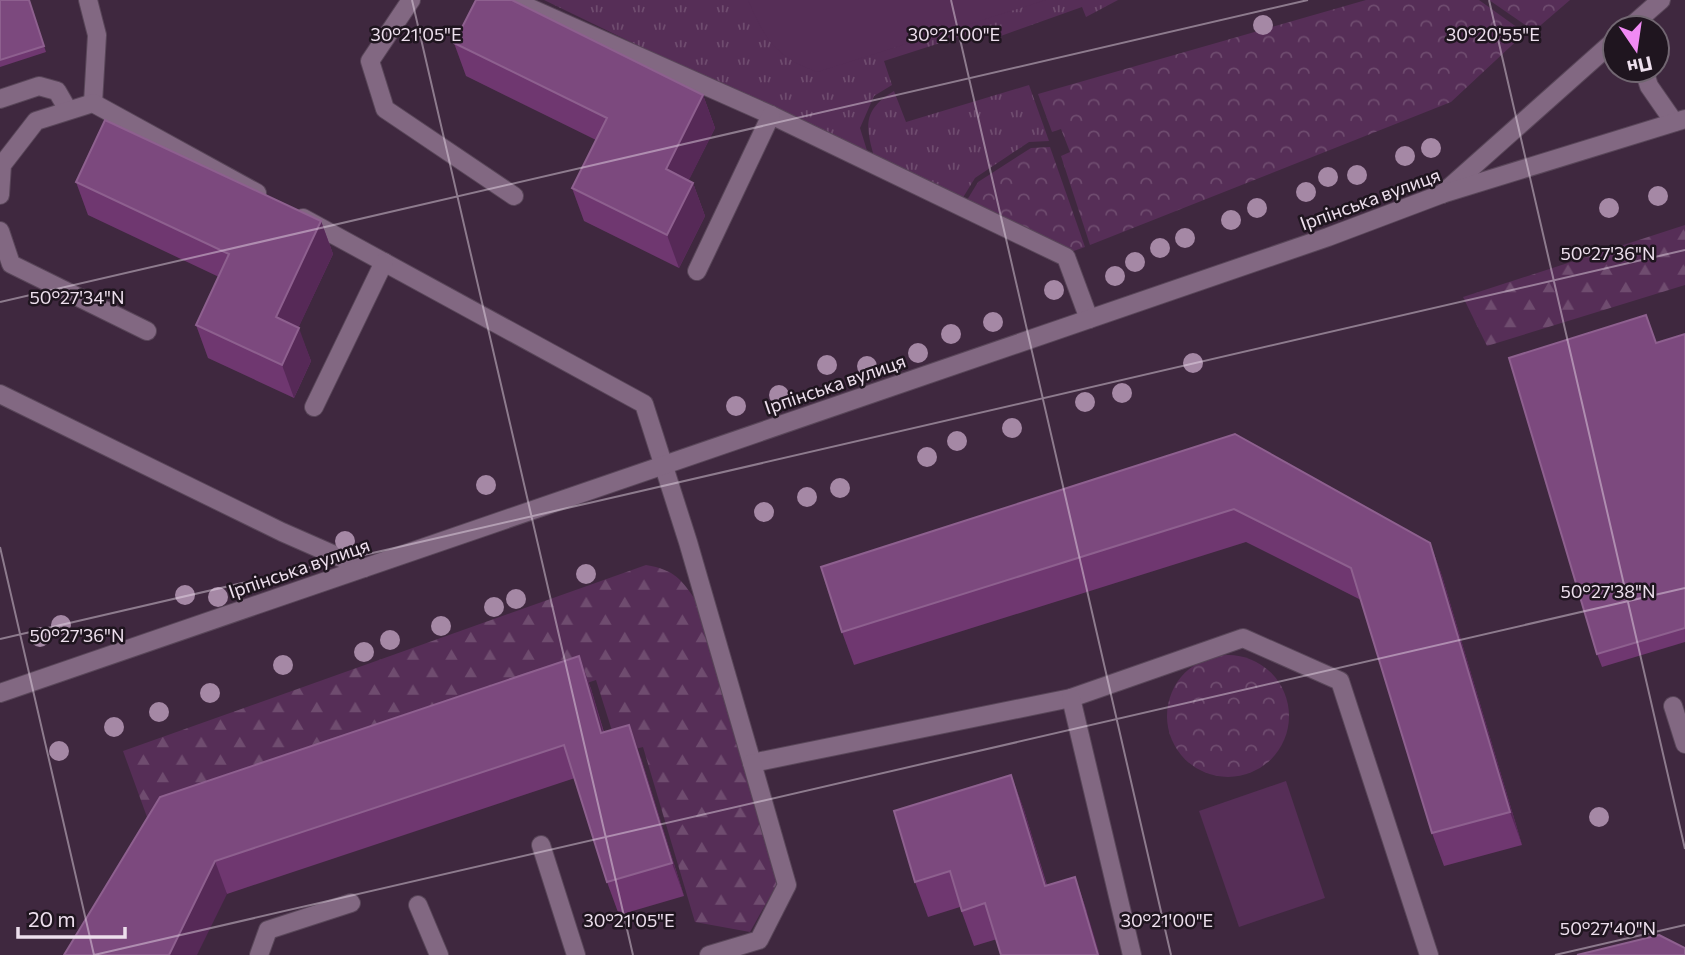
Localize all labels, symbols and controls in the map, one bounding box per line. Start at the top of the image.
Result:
north arrow [1601,14,1671,84]
text: 30°21'05"E [370,23,462,45]
text: 30°21'00"E [908,23,1000,45]
text: 30°20'55"E [1446,23,1540,45]
text: Пн [1625,52,1655,80]
street label: Ірпінська вулиця [1296,162,1443,235]
text: 50°27'36"N [1560,242,1656,264]
text: 50°27'34"N [30,286,124,308]
street label: Ірпінська вулиця [761,349,908,418]
street label: Ірпінська вулиця [225,533,372,602]
text: 50°27'38"N [1560,580,1656,602]
text: 50°27'36"N [29,624,125,646]
scale bar [18,895,124,939]
text: 20 m [28,906,76,931]
text: 30°21'05"E [583,909,675,931]
text: 30°21'00"E [1121,909,1213,931]
text: 50°27'40"N [1560,917,1656,939]

